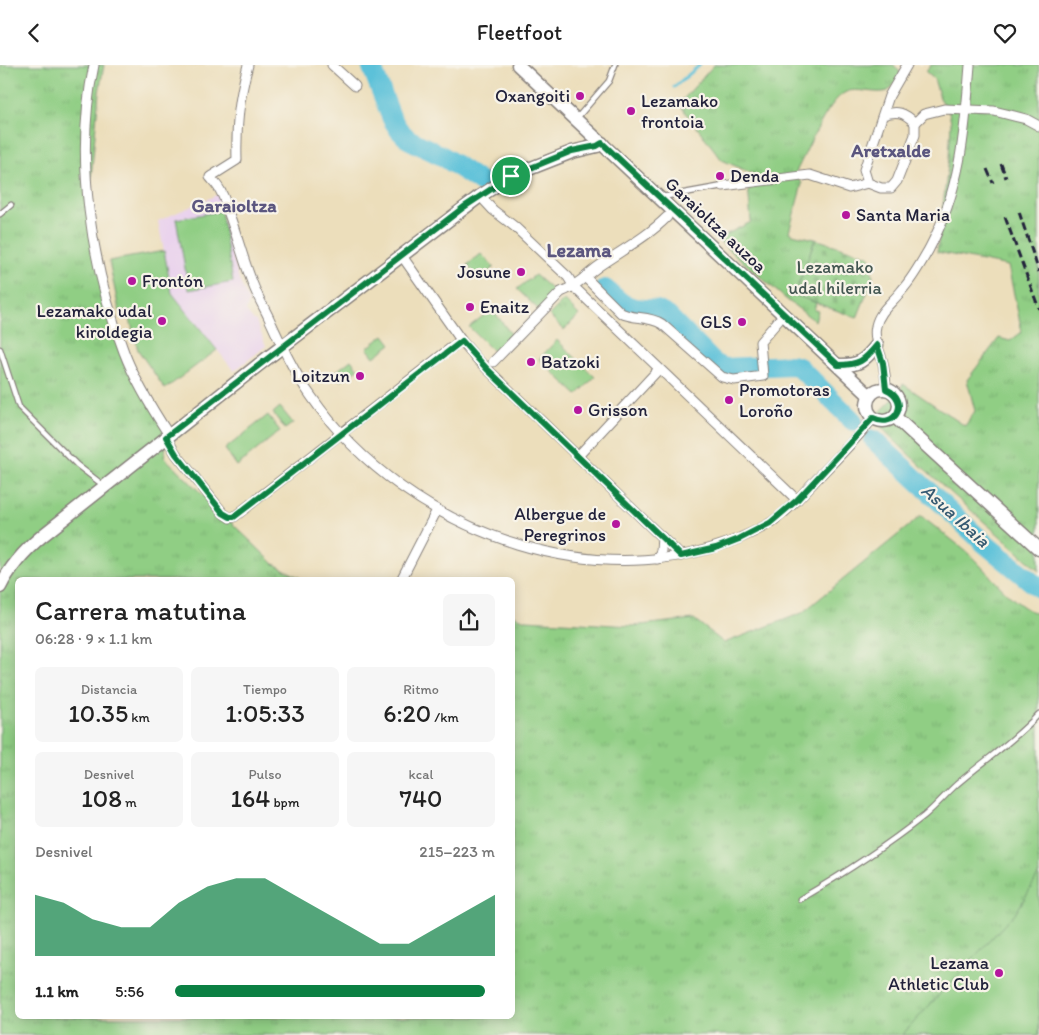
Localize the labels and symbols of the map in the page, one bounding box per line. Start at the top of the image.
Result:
place label: Oxangoiti [495,85,570,107]
marker: Oxangoiti [574,90,586,102]
place label: Lezamako frontoia [641,90,718,133]
marker: Lezamako frontoia [625,105,637,117]
district label: Aretxalde [850,139,931,162]
pin [490,155,532,197]
place label: Denda [730,165,779,187]
marker: Denda [714,170,726,182]
street label: Garaioltza auzoa [661,172,772,278]
district label: Garaioltza [191,194,277,217]
place label: Santa Maria [856,204,950,226]
marker: Santa Maria [840,209,852,221]
district label: Lezama [546,238,612,262]
park label: Lezamako udal hilerria [788,256,882,299]
place label: Josune [457,261,511,283]
marker: Josune [515,266,527,278]
place label: Frontón [142,270,203,292]
marker: Frontón [126,275,138,287]
place label: Enaitz [480,296,530,318]
place label: Lezamako udal kiroldegia [37,300,152,343]
marker: Enaitz [464,301,476,313]
place label: GLS [700,311,732,333]
marker: Lezamako udal kiroldegia [156,315,168,327]
marker: GLS [736,316,748,328]
place label: Batzoki [541,351,600,373]
marker: Batzoki [525,356,537,368]
place label: Loitzun [292,365,350,387]
marker: Loitzun [354,370,366,382]
place label: Promotoras Loroño [739,379,830,422]
marker: Promotoras Loroño [723,394,735,406]
place label: Grisson [588,399,648,421]
marker: Grisson [572,404,584,416]
water label: Asua Ibaia [917,479,995,552]
place label: Albergue de Peregrinos [514,503,606,546]
marker: Albergue de Peregrinos [610,518,622,530]
place label: Lezama Athletic Club [888,952,990,995]
marker: Lezama Athletic Club [993,967,1005,979]

